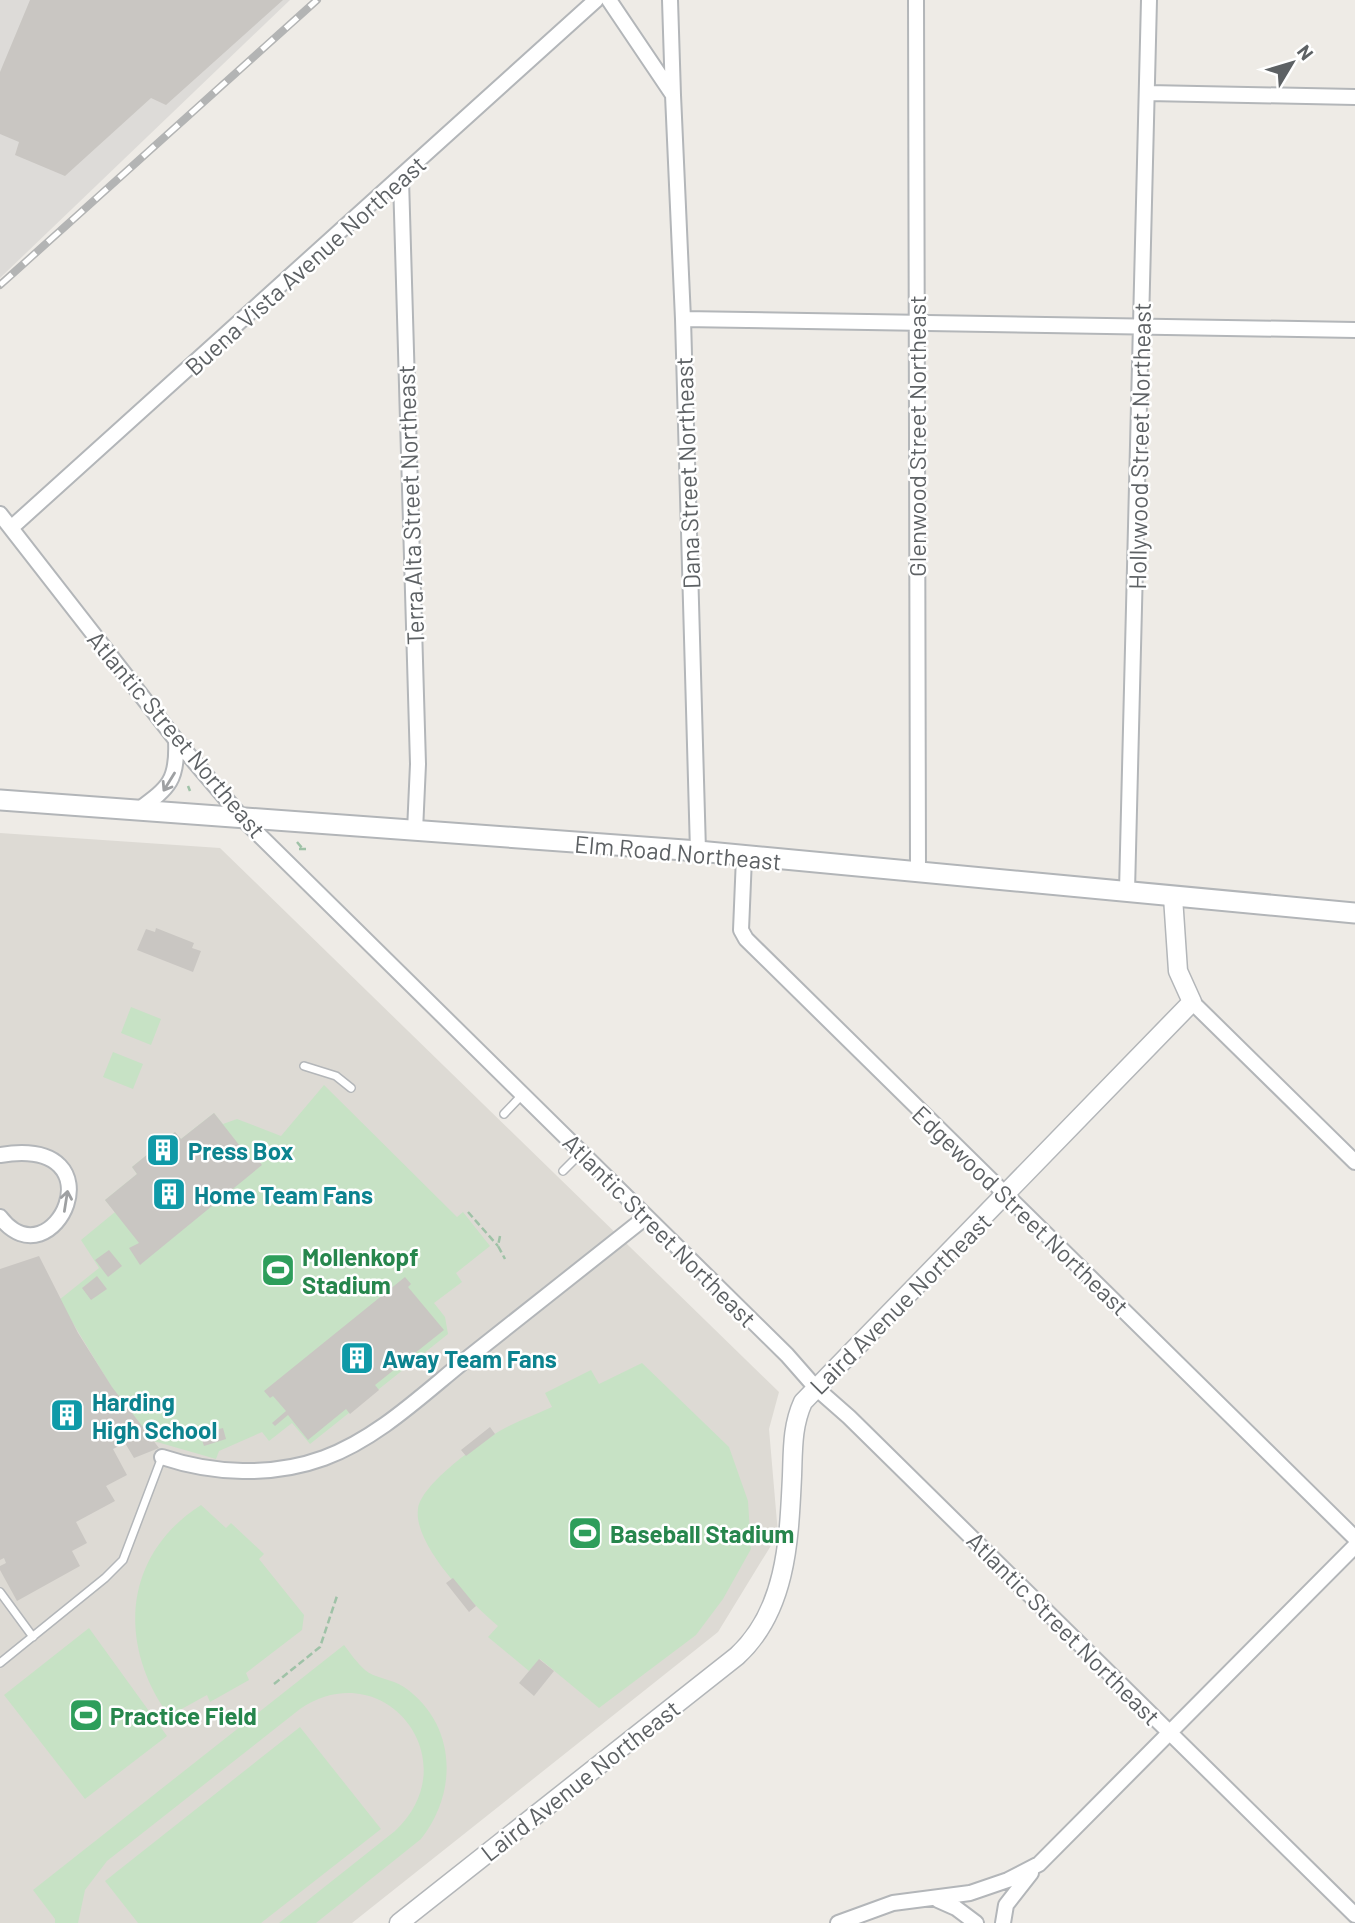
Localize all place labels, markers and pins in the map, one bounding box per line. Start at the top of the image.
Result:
building icon: Press Box [144,1131,182,1169]
place label: Press Box [188,1136,293,1165]
building icon: Home Team Fans [150,1175,188,1213]
place label: Home Team Fans [194,1180,373,1209]
place label: Mollenkopf Stadium [302,1242,418,1299]
sports icon: Mollenkopf Stadium [259,1251,297,1289]
building icon: Away Team Fans [338,1339,376,1377]
place label: Away Team Fans [382,1344,557,1373]
place label: Harding High School [92,1387,217,1444]
building icon: Harding High School [48,1396,86,1434]
sports icon: Baseball Stadium [566,1514,604,1552]
place label: Baseball Stadium [610,1519,794,1548]
sports icon: Practice Field [67,1696,105,1734]
place label: Practice Field [110,1701,257,1730]

